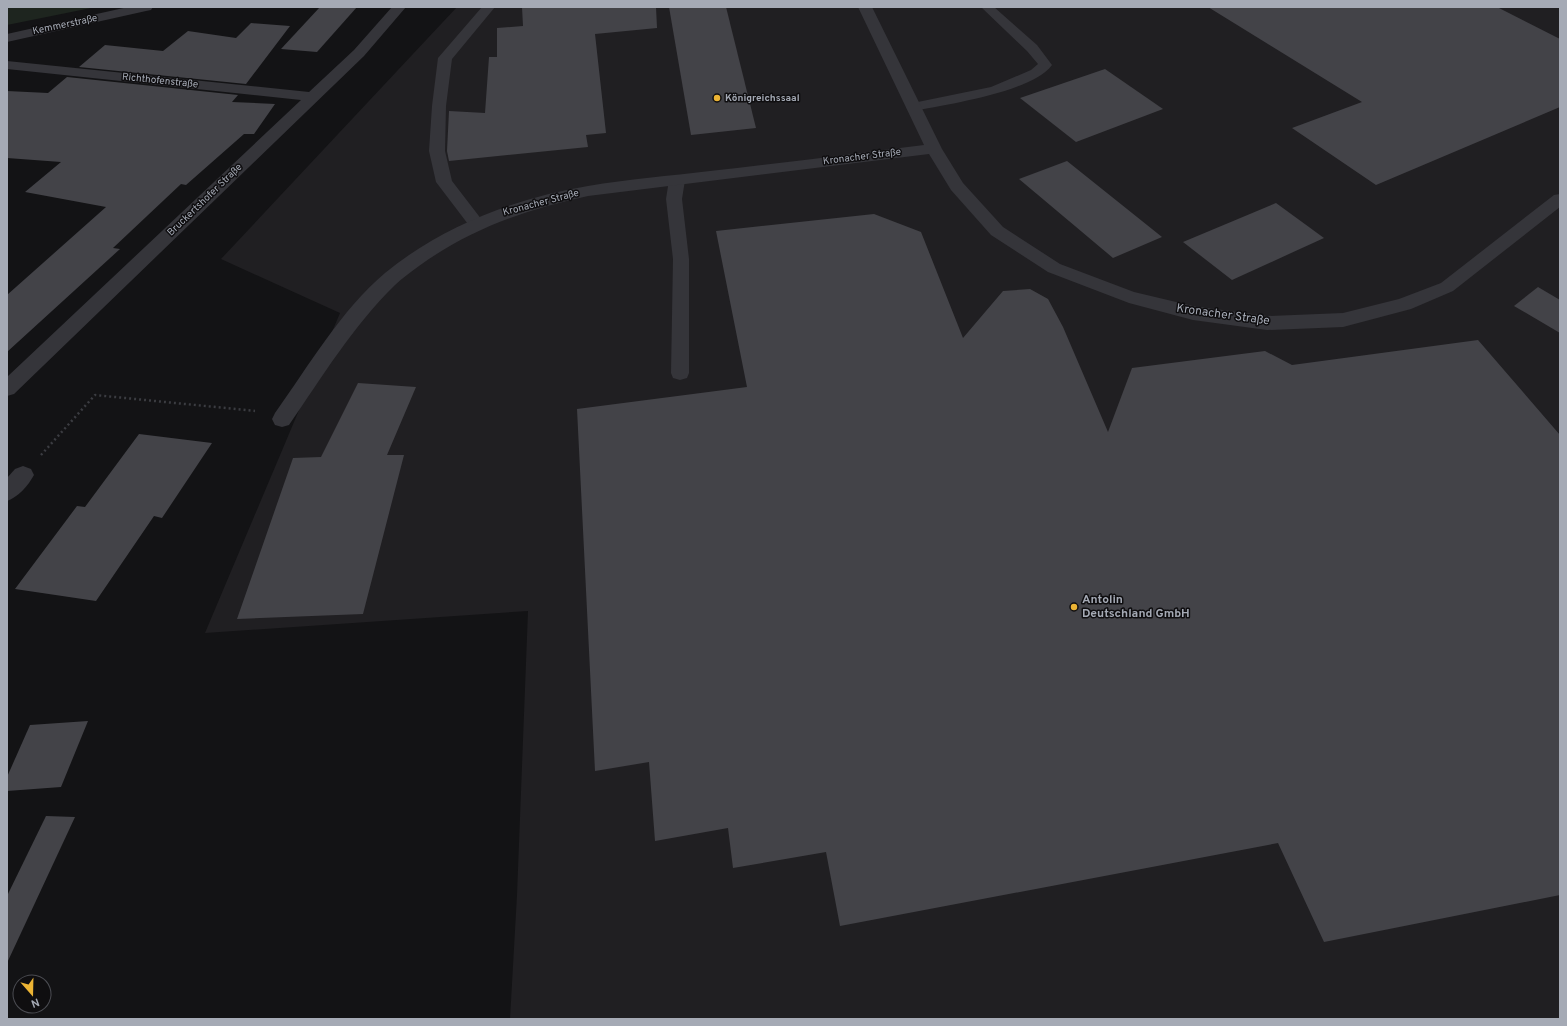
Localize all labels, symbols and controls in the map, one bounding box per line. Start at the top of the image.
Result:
street label: Kemmerstraße [31,12,99,38]
street label: Richthofenstraße [121,71,199,91]
place label: Königreichssaal [725,92,800,105]
marker: Königreichssaal [712,93,722,103]
street label: Kronacher Straße [822,146,902,168]
street label: Bruckertshofer Straße [165,161,245,239]
street label: Kronacher Straße [501,187,581,219]
street label: Kronacher Straße [1175,301,1271,329]
place label: Antolin Deutschland GmbH [1082,592,1190,622]
marker: Antolin Deutschland GmbH [1069,602,1079,612]
north arrow [12,974,52,1014]
text: N [29,995,41,1010]

